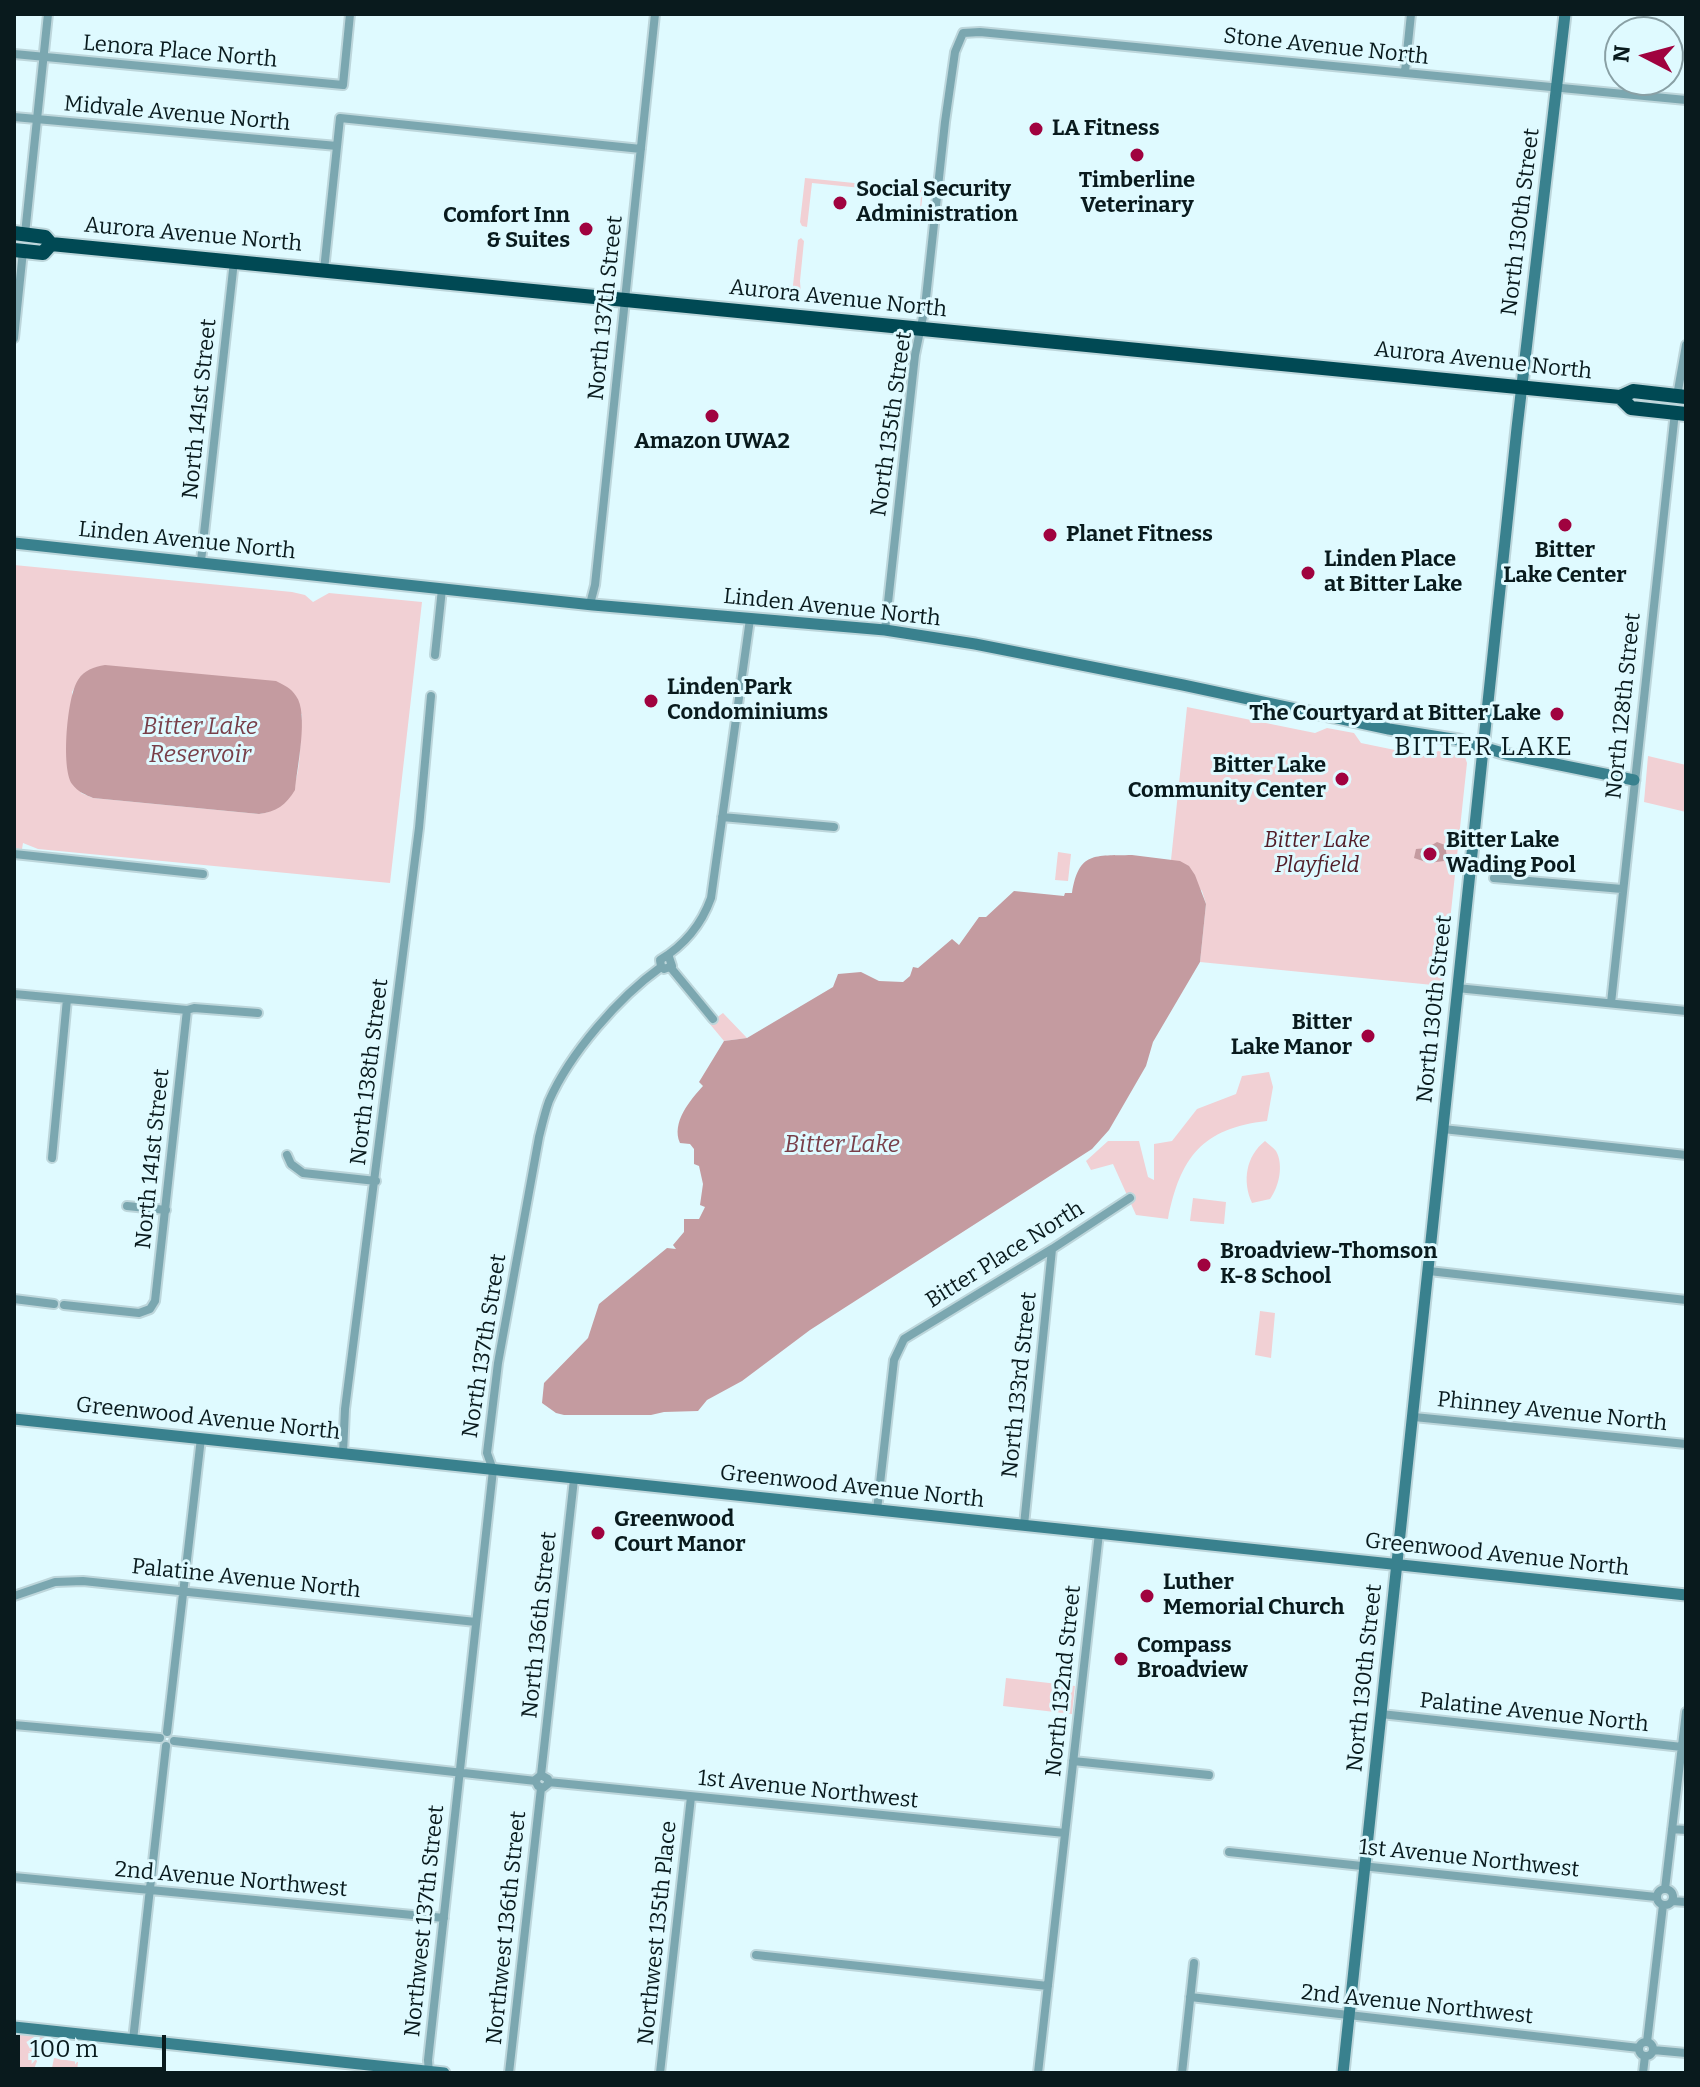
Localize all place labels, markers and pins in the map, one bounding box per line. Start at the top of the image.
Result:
place label: LA Fitness [1052,116,1160,142]
marker: LA Fitness [1027,120,1045,138]
marker: Timberline Veterinary [1128,146,1146,164]
place label: Timberline Veterinary [1079,168,1195,220]
place label: Social Security Administration [856,177,1018,228]
marker: Social Security Administration [831,194,849,212]
place label: Comfort Inn & Suites [443,203,570,254]
marker: Comfort Inn & Suites [577,220,595,238]
marker: Amazon UWA2 [703,407,721,425]
place label: Amazon UWA2 [634,429,790,455]
marker: Bitter Lake Center [1556,516,1574,534]
place label: Planet Fitness [1066,522,1213,548]
marker: Planet Fitness [1041,526,1059,544]
place label: Bitter Lake Center [1503,538,1627,590]
place label: Linden Place at Bitter Lake [1324,547,1462,598]
marker: Linden Place at Bitter Lake [1299,564,1317,582]
place label: Linden Park Condominiums [667,675,828,726]
marker: Linden Park Condominiums [642,692,660,710]
place label: The Courtyard at Bitter Lake [1249,701,1541,727]
marker: The Courtyard at Bitter Lake [1548,705,1566,723]
place label: Bitter Lake Community Center [1128,753,1326,804]
marker: Bitter Lake Community Center [1333,770,1351,788]
place label: Bitter Lake Wading Pool [1446,828,1576,880]
marker: Bitter Lake Wading Pool [1421,845,1439,863]
place label: Bitter Lake Manor [1231,1010,1352,1062]
marker: Bitter Lake Manor [1359,1027,1377,1045]
place label: Broadview-Thomson K-8 School [1220,1239,1437,1290]
marker: Broadview-Thomson K-8 School [1195,1256,1213,1274]
place label: Greenwood Court Manor [614,1507,745,1558]
marker: Greenwood Court Manor [589,1524,607,1542]
place label: Luther Memorial Church [1163,1570,1344,1622]
marker: Luther Memorial Church [1138,1587,1156,1605]
place label: Compass Broadview [1137,1633,1248,1684]
marker: Compass Broadview [1112,1650,1130,1668]

